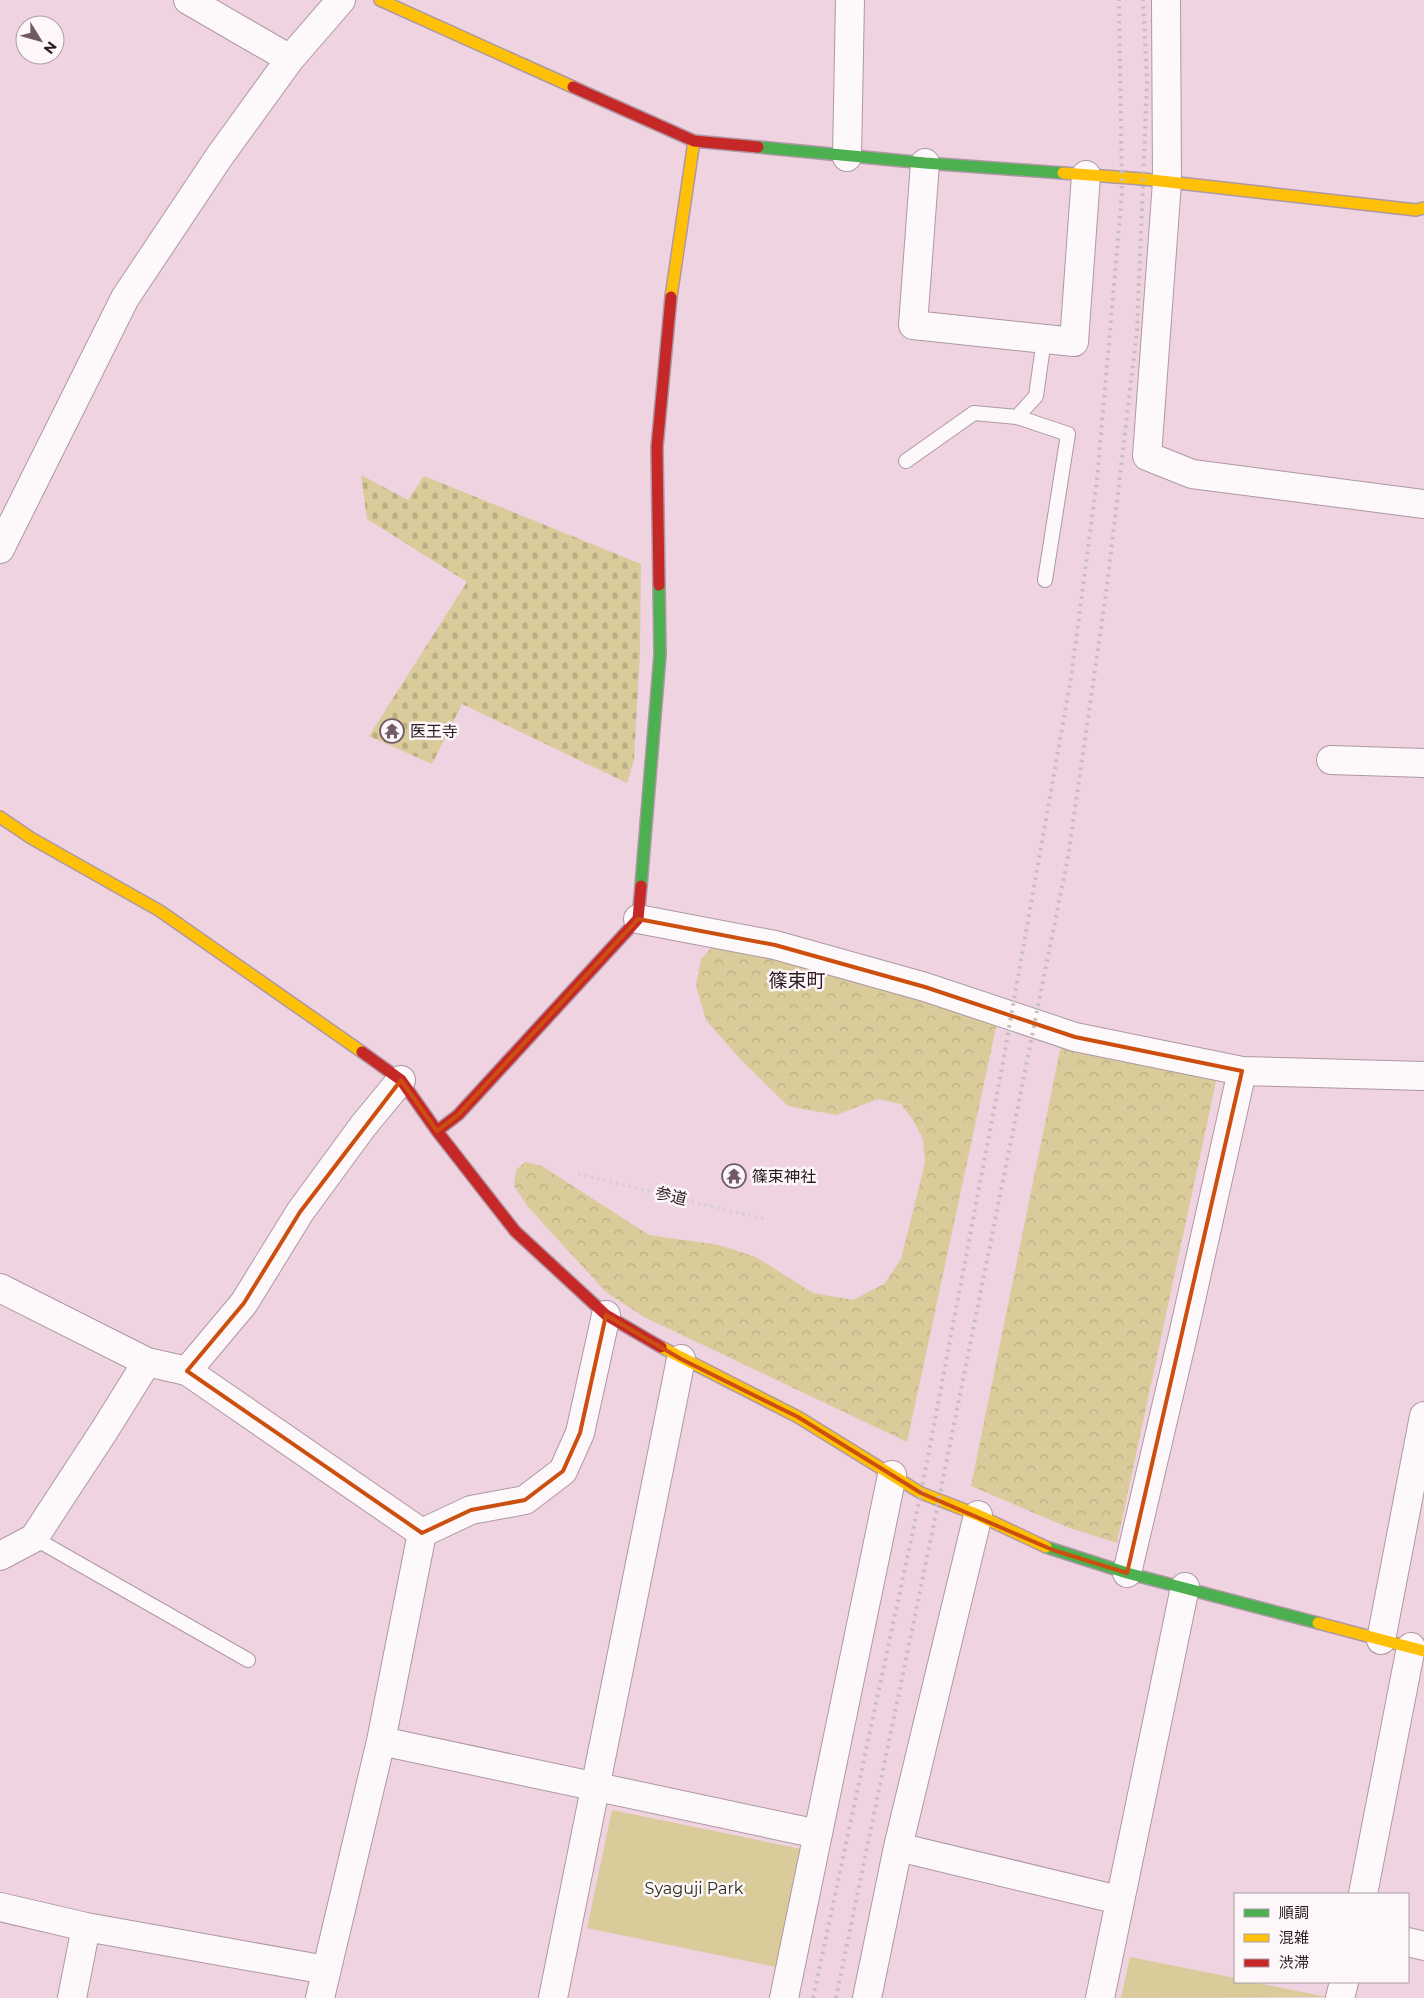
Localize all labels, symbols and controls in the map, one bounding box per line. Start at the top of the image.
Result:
north arrow [15,15,65,65]
text: N [40,38,61,58]
temple icon: 医王寺 [379,718,405,744]
place label: 医王寺 [410,722,458,741]
district label: 篠束町 [768,969,826,992]
temple icon: 篠束神社 [721,1163,747,1189]
place label: 篠束神社 [752,1167,816,1186]
street label: 参道 [653,1183,689,1209]
park label: Syaguji Park [645,1879,744,1898]
legend [1234,1893,1409,1983]
text: 順調 [1279,1903,1309,1922]
text: 混雑 [1279,1928,1309,1947]
text: 渋滞 [1279,1953,1309,1972]

